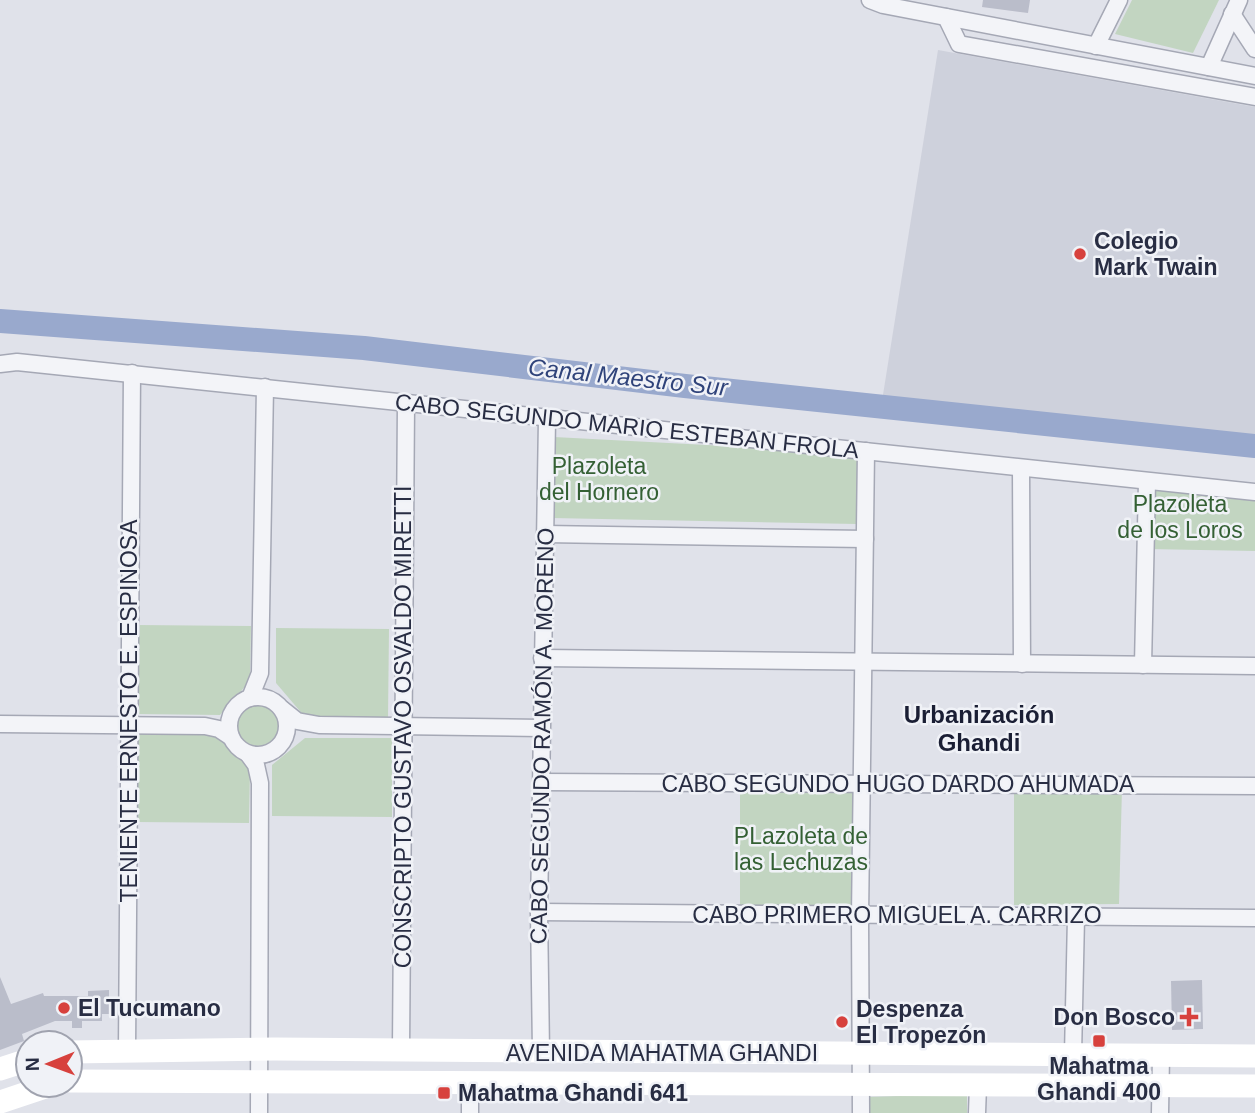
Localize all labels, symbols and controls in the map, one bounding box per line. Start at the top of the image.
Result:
place label: Colegio Mark Twain [1094,228,1218,280]
marker: Colegio Mark Twain [1072,246,1088,262]
water label: Canal Maestro Sur [527,353,730,401]
street label: CABO SEGUNDO MARIO ESTEBAN FROLA [394,389,861,463]
park label: Plazoleta del Hornero [539,453,659,505]
street label: CONSCRIPTO GUSTAVO OSVALDO MIRETTI [390,486,416,968]
park label: Plazoleta de los Loros [1117,491,1243,543]
street label: TENIENTE ERNESTO E. ESPINOSA [116,519,142,903]
street label: CABO SEGUNDO RAMÓN A. MORENO [525,528,559,944]
district label: Urbanización Ghandi [904,701,1054,756]
street label: CABO SEGUNDO HUGO DARDO AHUMADA [662,771,1135,797]
park label: PLazoleta de las Lechuzas [734,823,868,875]
street label: CABO PRIMERO MIGUEL A. CARRIZO [692,902,1102,928]
place label: El Tucumano [78,995,221,1021]
place label: Despenza El Tropezón [856,996,986,1048]
marker: El Tucumano [56,1000,72,1016]
place label: Don Bosco [1054,1004,1175,1030]
marker: Don Bosco [1181,1009,1197,1025]
marker: Despenza El Tropezón [834,1014,850,1030]
north arrow [14,1029,84,1099]
marker: Mahatma Ghandi 400 [1091,1033,1107,1049]
street label: AVENIDA MAHATMA GHANDI [506,1040,818,1066]
place label: Mahatma Ghandi 400 [1037,1053,1161,1105]
text: N [22,1057,43,1071]
place label: Mahatma Ghandi 641 [458,1080,688,1106]
marker: Mahatma Ghandi 641 [436,1085,452,1101]

